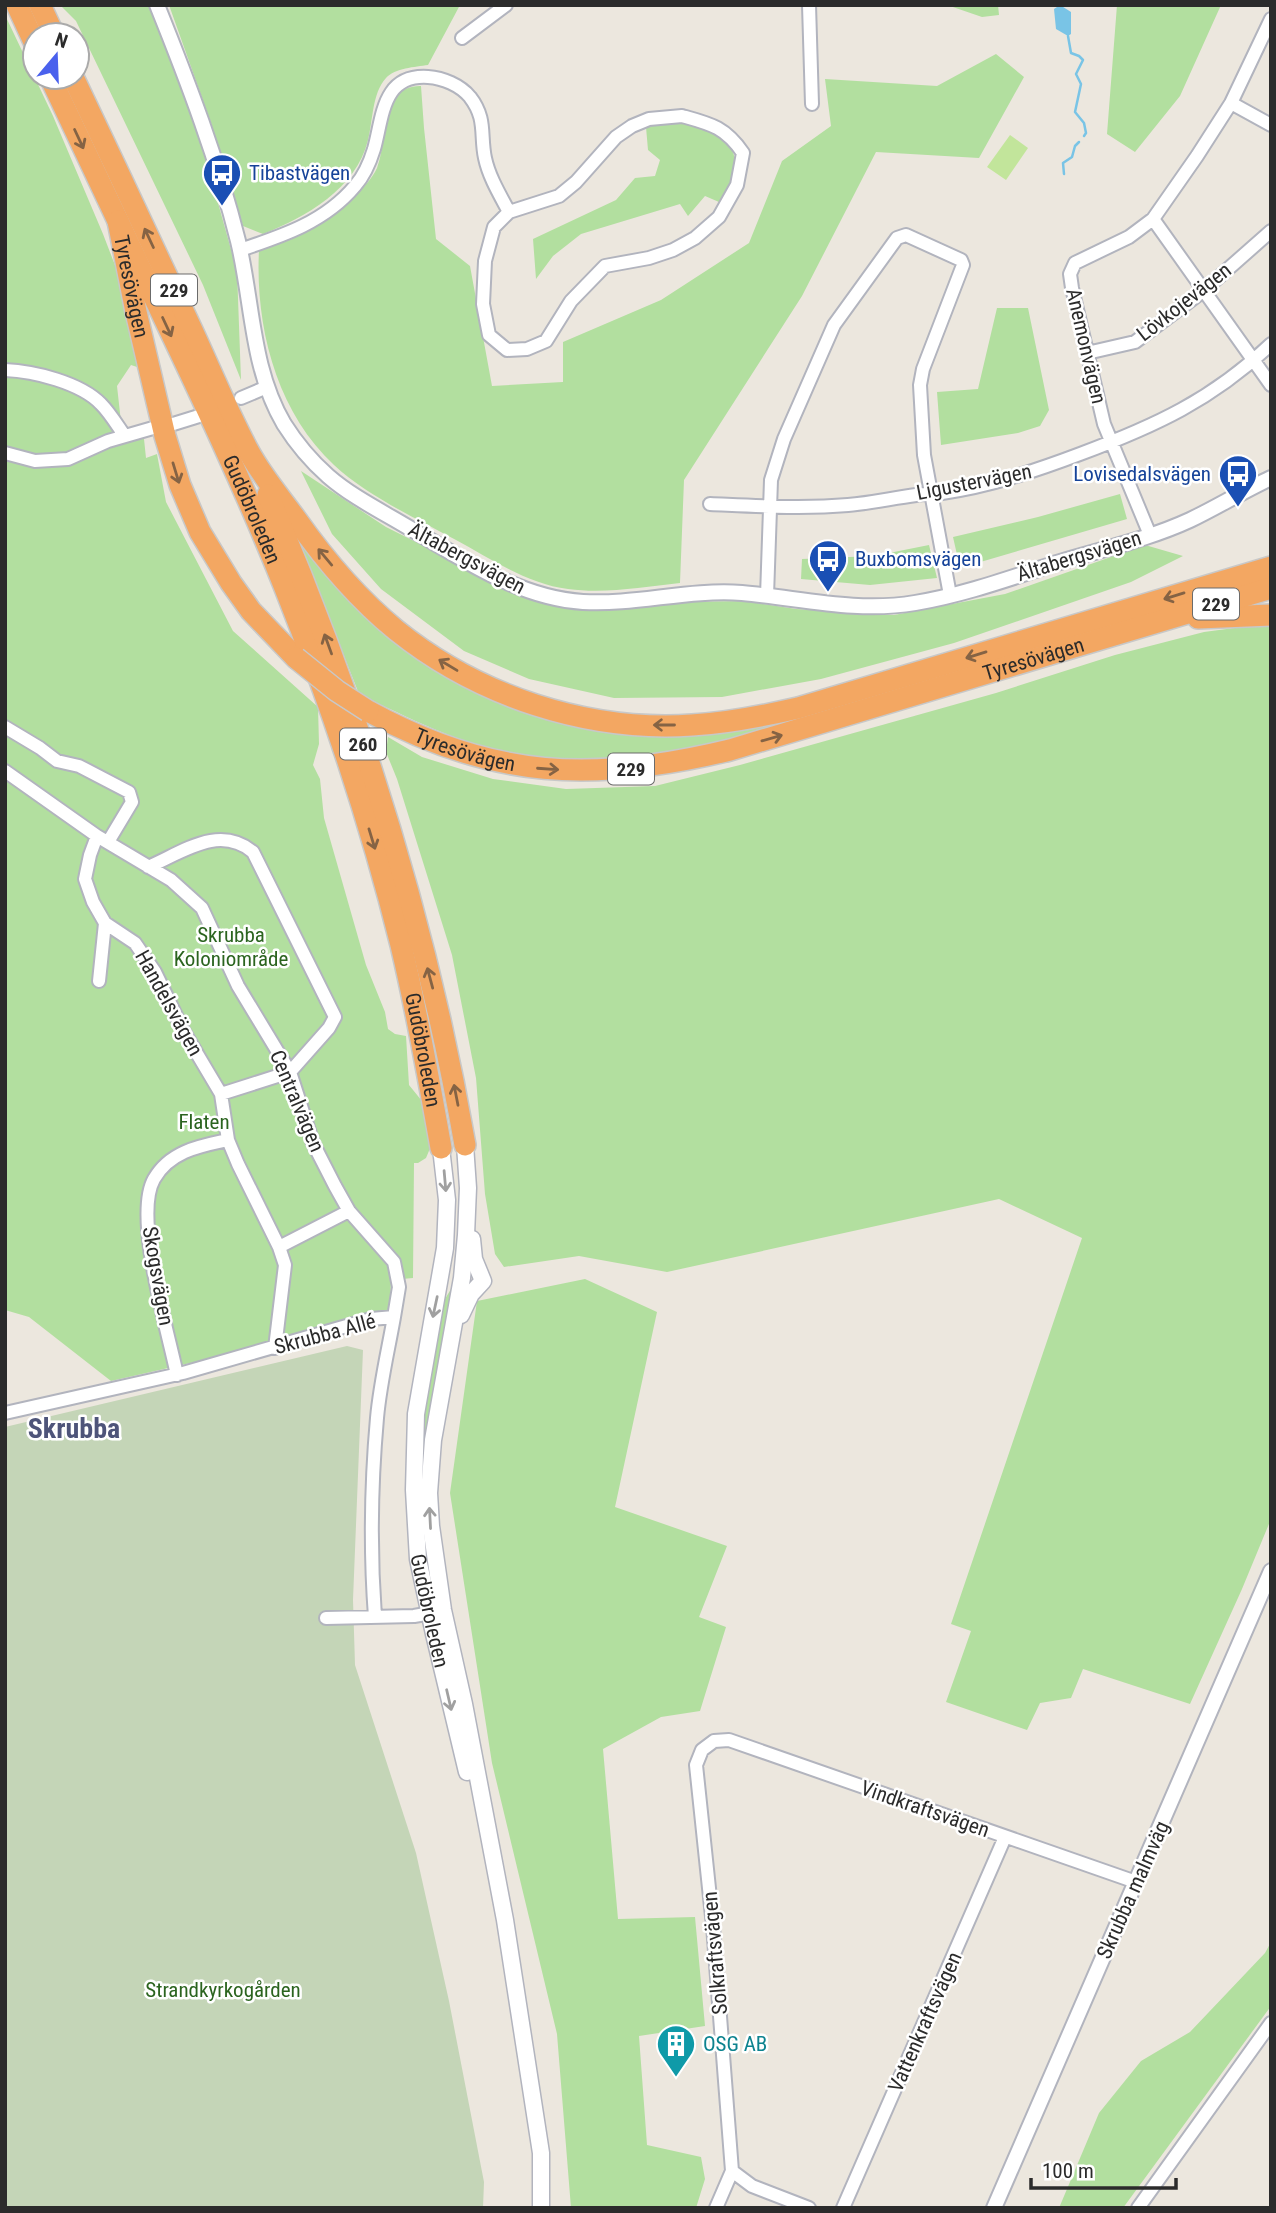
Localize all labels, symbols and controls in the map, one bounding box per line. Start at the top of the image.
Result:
north arrow [21,21,91,91]
text: N [52,28,71,53]
one-way arrow [73,128,87,149]
bus stop icon: Tibastvägen [201,152,243,207]
place label: Tibastvägen [249,161,350,185]
one-way arrow [142,228,155,249]
street label: Tyresövägen [109,233,154,340]
street label: Lövkojevägen [1132,258,1236,346]
road number: 229 [151,274,197,306]
street label: Anemonvägen [1061,286,1111,406]
one-way arrow [161,316,175,337]
street label: Gudöbroleden [218,451,286,567]
bus stop icon: Lovisedalsvägen [1217,453,1259,508]
street label: Ligustervägen [914,459,1034,505]
one-way arrow [171,462,184,484]
place label: Lovisedalsvägen [1073,462,1211,486]
street label: Ältabergsvägen [404,517,530,599]
street label: Ältabergsvägen [1014,526,1144,586]
bus stop icon: Buxbomsvägen [807,538,849,593]
place label: Buxbomsvägen [855,547,981,571]
one-way arrow [317,549,333,567]
road number: 229 [1193,589,1239,620]
one-way arrow [1163,590,1185,603]
one-way arrow [320,633,333,655]
street label: Tyresövägen [980,633,1087,686]
one-way arrow [966,650,988,663]
one-way arrow [438,658,458,672]
one-way arrow [653,718,676,732]
street label: Tyresövägen [411,723,517,776]
road number: 260 [340,729,386,760]
one-way arrow [761,730,783,743]
road number: 229 [608,754,654,784]
one-way arrow [536,763,559,776]
one-way arrow [366,828,379,850]
park label: Skrubba Koloniområde [174,923,289,971]
street label: Handelsvägen [130,946,208,1060]
one-way arrow [423,967,436,990]
street label: Gudöbroleden [400,991,445,1109]
street label: Centralvägen [265,1046,329,1156]
one-way arrow [448,1084,462,1107]
park label: Flaten [178,1110,230,1134]
one-way arrow [439,1169,452,1192]
street label: Skogsvägen [137,1225,179,1327]
one-way arrow [428,1295,442,1318]
street label: Skrubba Allé [272,1309,379,1359]
district label: Skrubba [28,1412,120,1445]
one-way arrow [424,1507,437,1530]
street label: Gudöbroleden [405,1552,454,1670]
one-way arrow [443,1688,456,1711]
street label: Vindkraftsvägen [858,1776,992,1842]
street label: Skrubba malmväg [1092,1817,1174,1963]
street label: Solkraftsvägen [698,1890,732,2016]
street label: Vattenkraftsvägen [883,1948,967,2096]
park label: Strandkyrkogården [145,1978,301,2002]
building icon: OSG AB [655,2023,697,2078]
place label: OSG AB [703,2032,767,2056]
scale bar [1031,2146,1176,2190]
text: 100 m [1042,2159,1094,2183]

